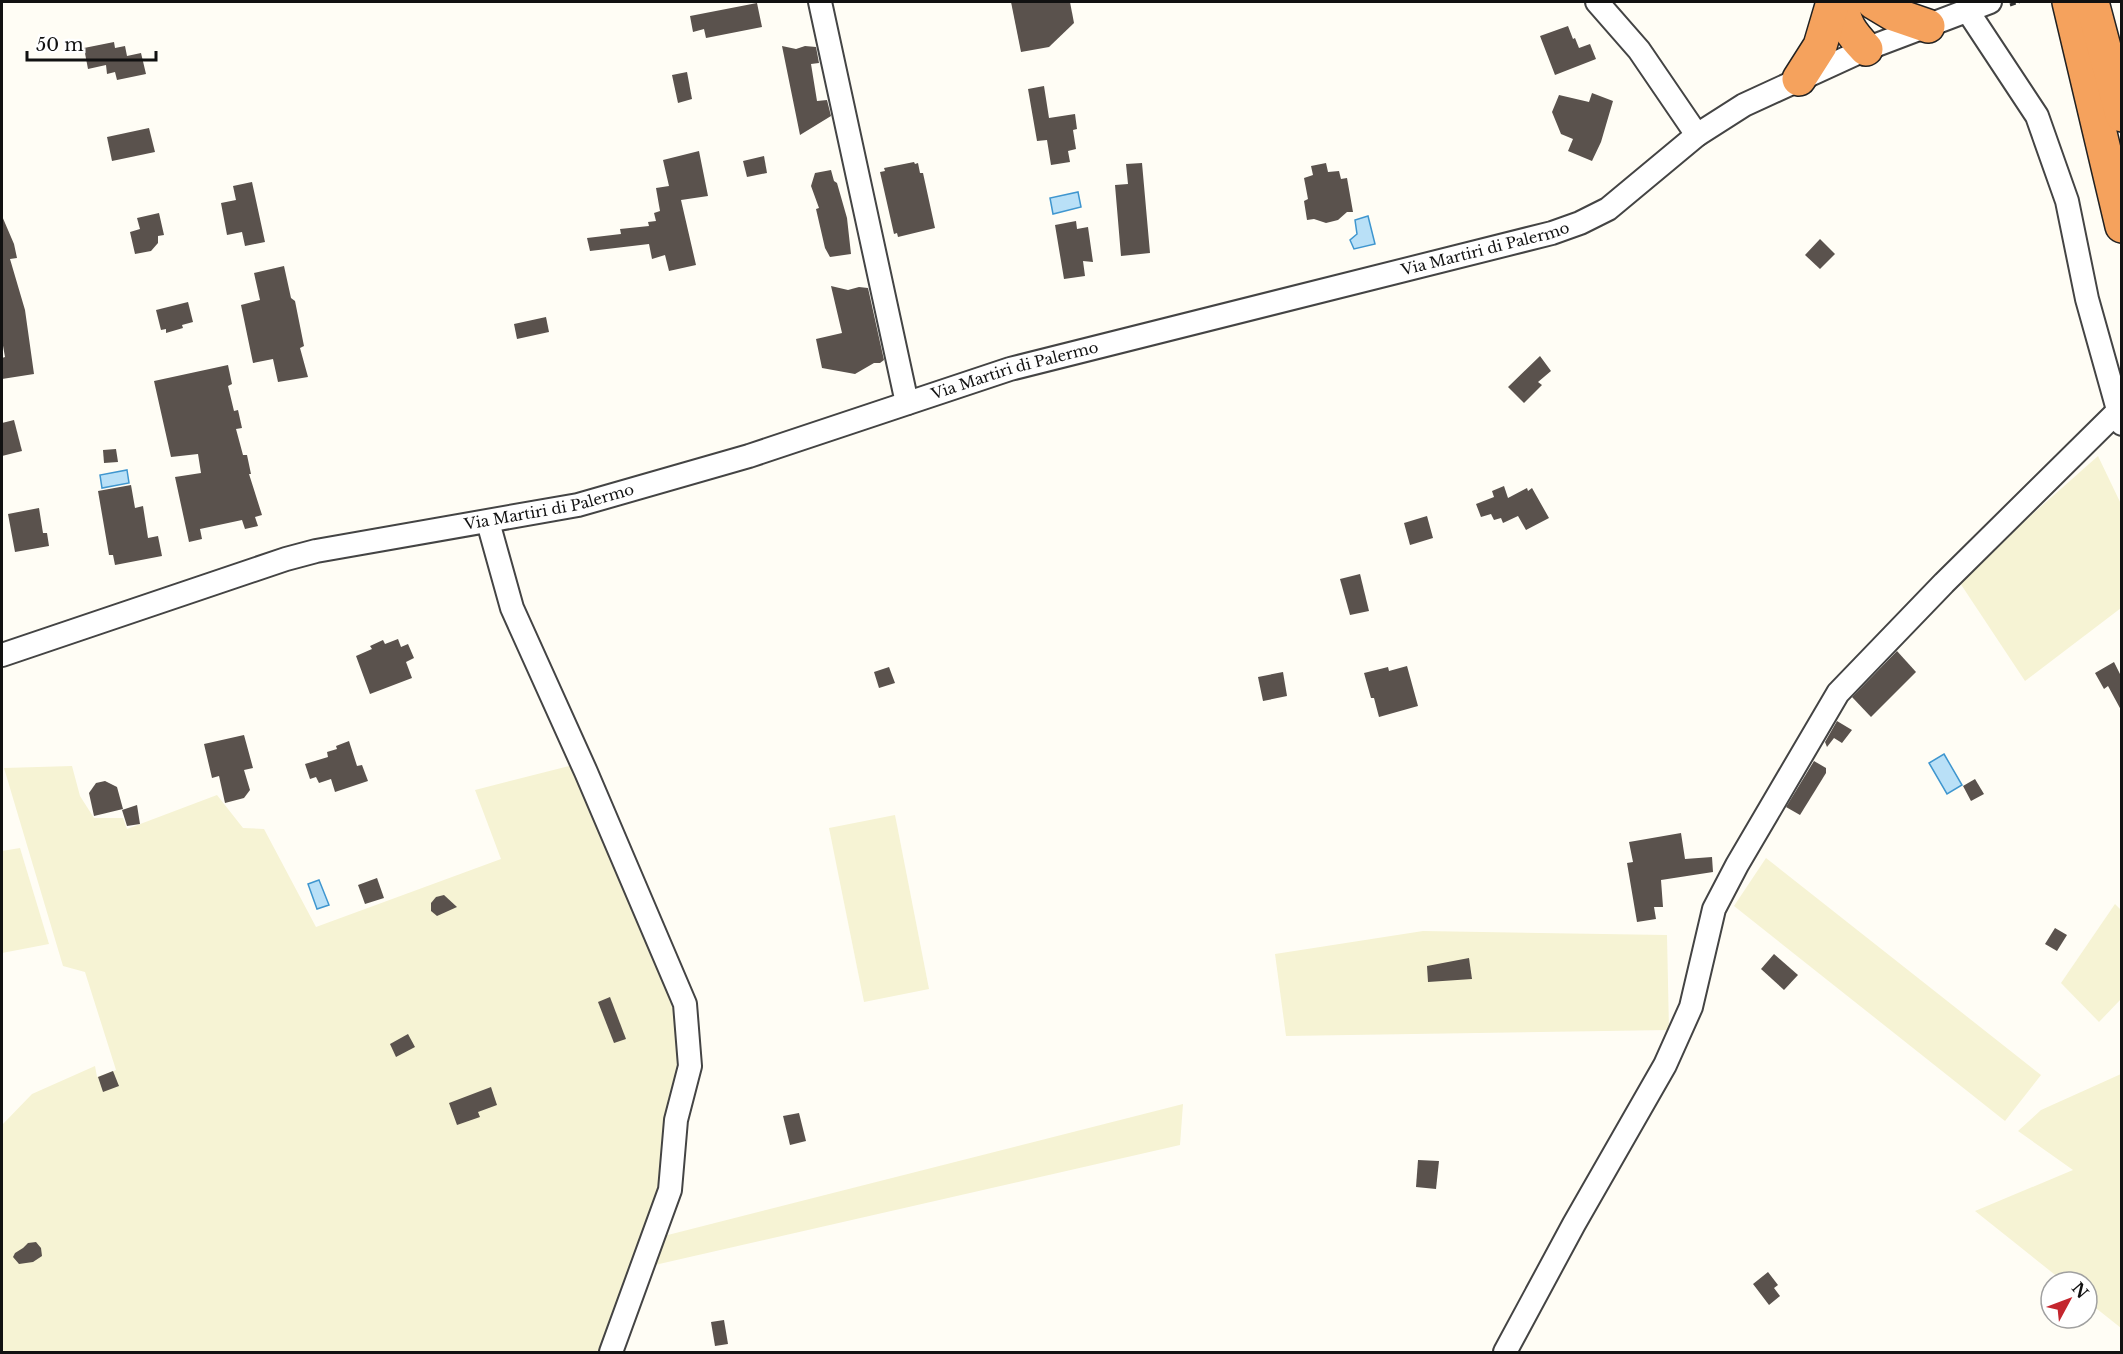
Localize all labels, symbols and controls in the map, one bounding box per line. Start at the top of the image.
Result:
scale bar [27,24,156,62]
text: 50 m [36,34,84,56]
street label: Via Martiri di Palermo [1398,218,1572,280]
street label: Via Martiri di Palermo [928,337,1100,404]
street label: Via Martiri di Palermo [462,479,636,534]
north arrow [2039,1270,2099,1330]
text: N [2068,1278,2093,1302]

